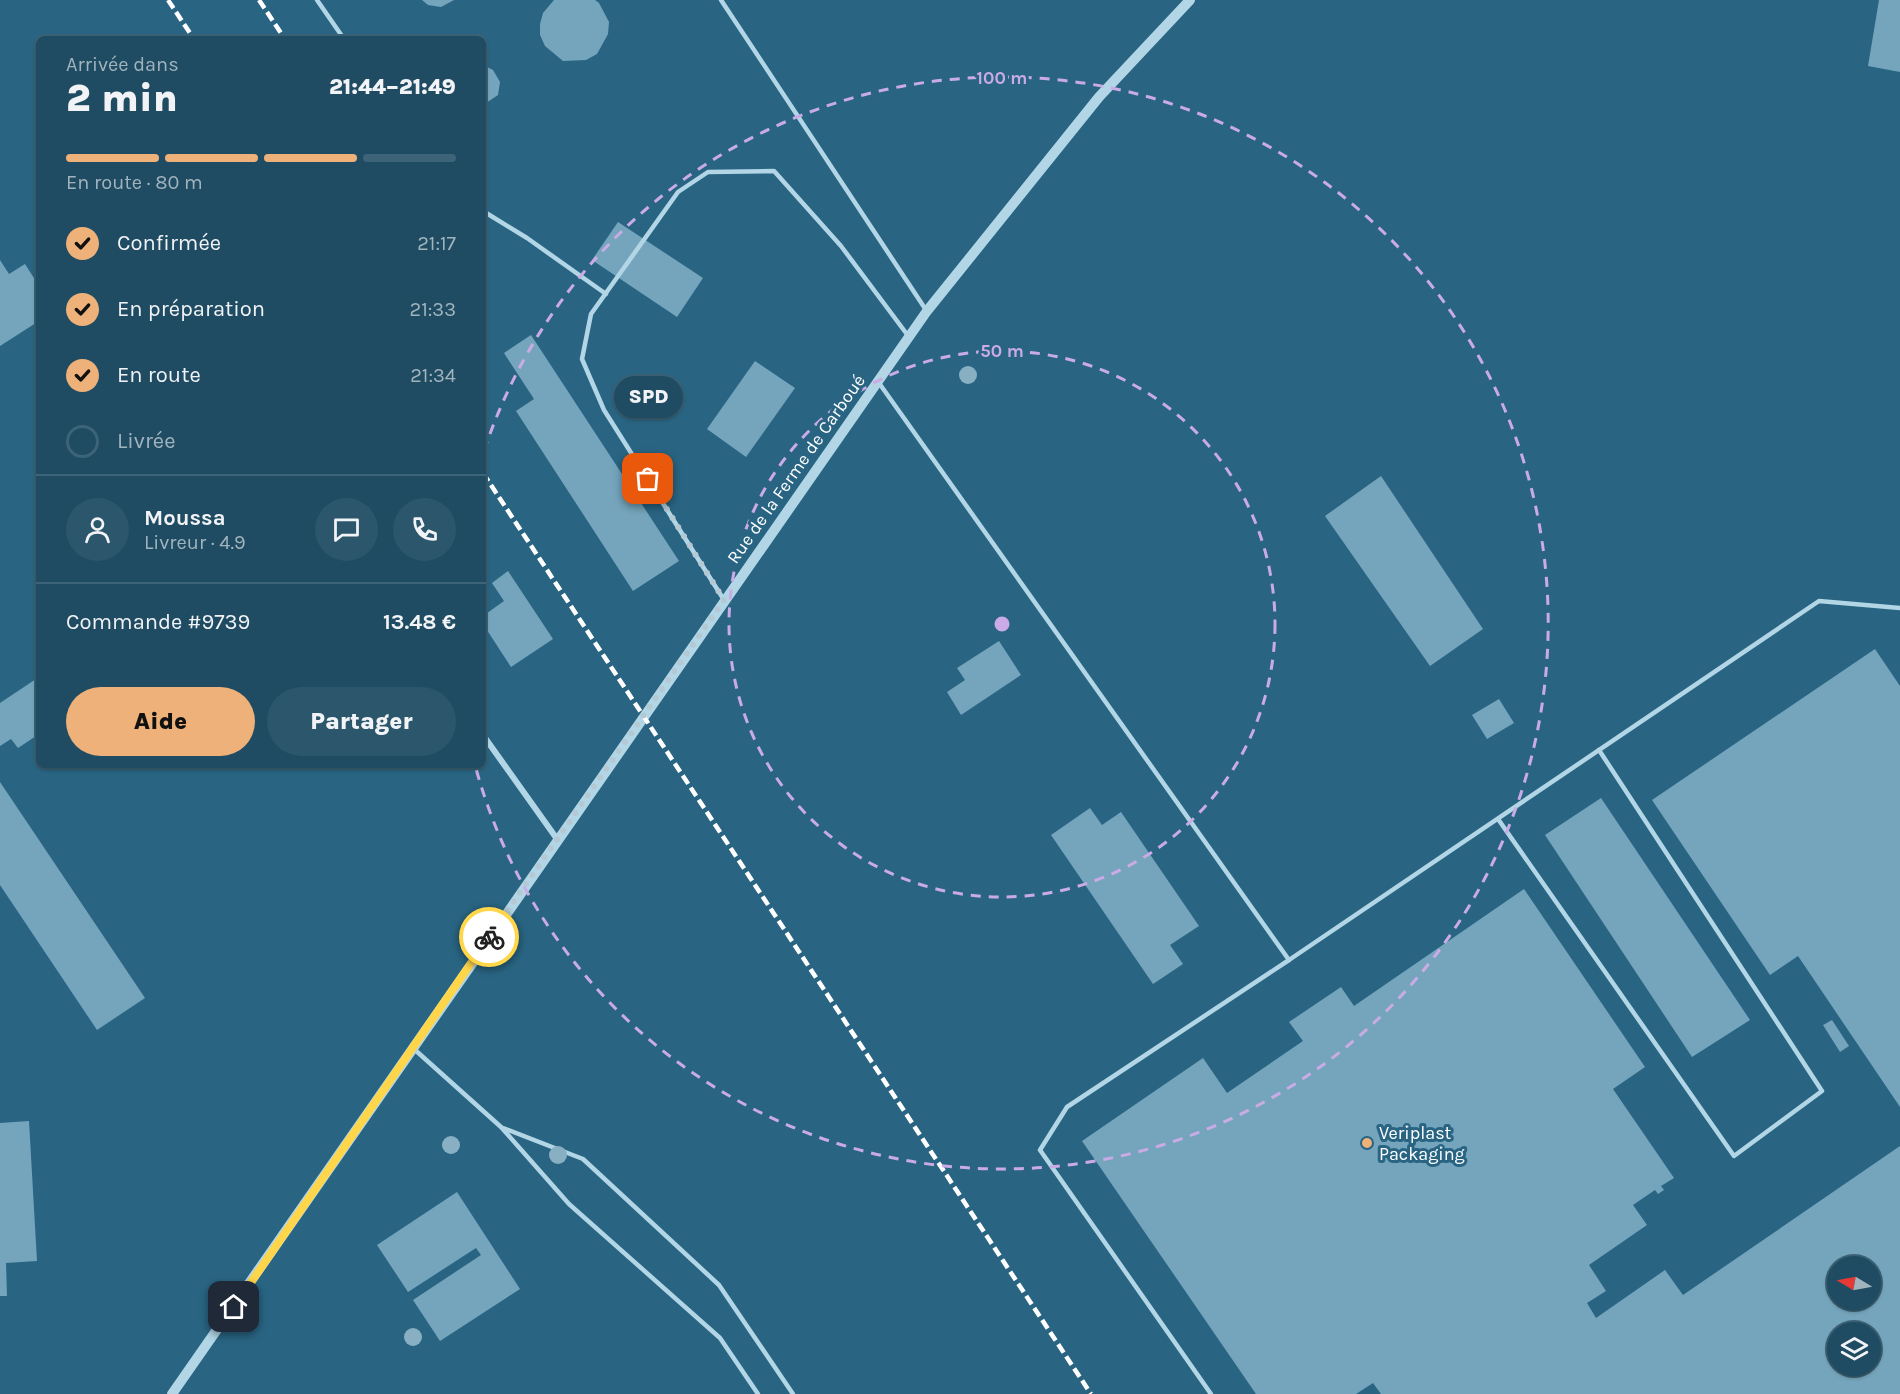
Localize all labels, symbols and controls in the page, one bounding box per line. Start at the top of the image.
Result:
text: Arrivée dans [66,53,179,76]
text: 100 m [977,67,1027,89]
text: 21:44–21:49 [329,74,456,100]
text: 2 min [66,75,178,121]
text: En route · 80 m [66,171,203,194]
icon: check [66,227,99,260]
text: Confirmée [117,230,221,256]
text: 21:17 [417,232,456,255]
icon: check [66,293,99,326]
text: En préparation [117,296,265,322]
text: 21:33 [410,298,456,321]
text: 50 m [980,340,1024,362]
icon: check [66,359,99,392]
text: En route [117,362,201,388]
text: 21:34 [410,364,456,387]
street label: Rue de la Ferme de Carboué [722,370,870,568]
callout: SPD [614,377,682,419]
text: SPD [629,385,668,408]
text: Livrée [117,428,175,454]
pin [622,453,673,504]
icon: bag [631,462,664,495]
button: person [66,498,129,561]
button: chat [315,498,378,561]
button: phone [393,498,456,561]
text: Moussa [144,505,226,531]
text: Livreur · 4.9 [144,531,246,554]
text: Commande #9739 [66,609,250,635]
text: 13.48 € [383,609,456,635]
centre of rings [992,614,1012,634]
button: Aide [66,687,255,756]
button: Partager [267,687,456,756]
courier [459,907,519,967]
icon: bike [473,921,506,954]
place label: Veriplast Packaging [1379,1122,1465,1165]
marker: Veriplast Packaging [1360,1136,1374,1150]
north arrow [1827,1256,1881,1310]
map controls [1827,1256,1881,1376]
pin [208,1281,259,1332]
icon: home [217,1290,250,1323]
button: layers [1827,1322,1881,1376]

